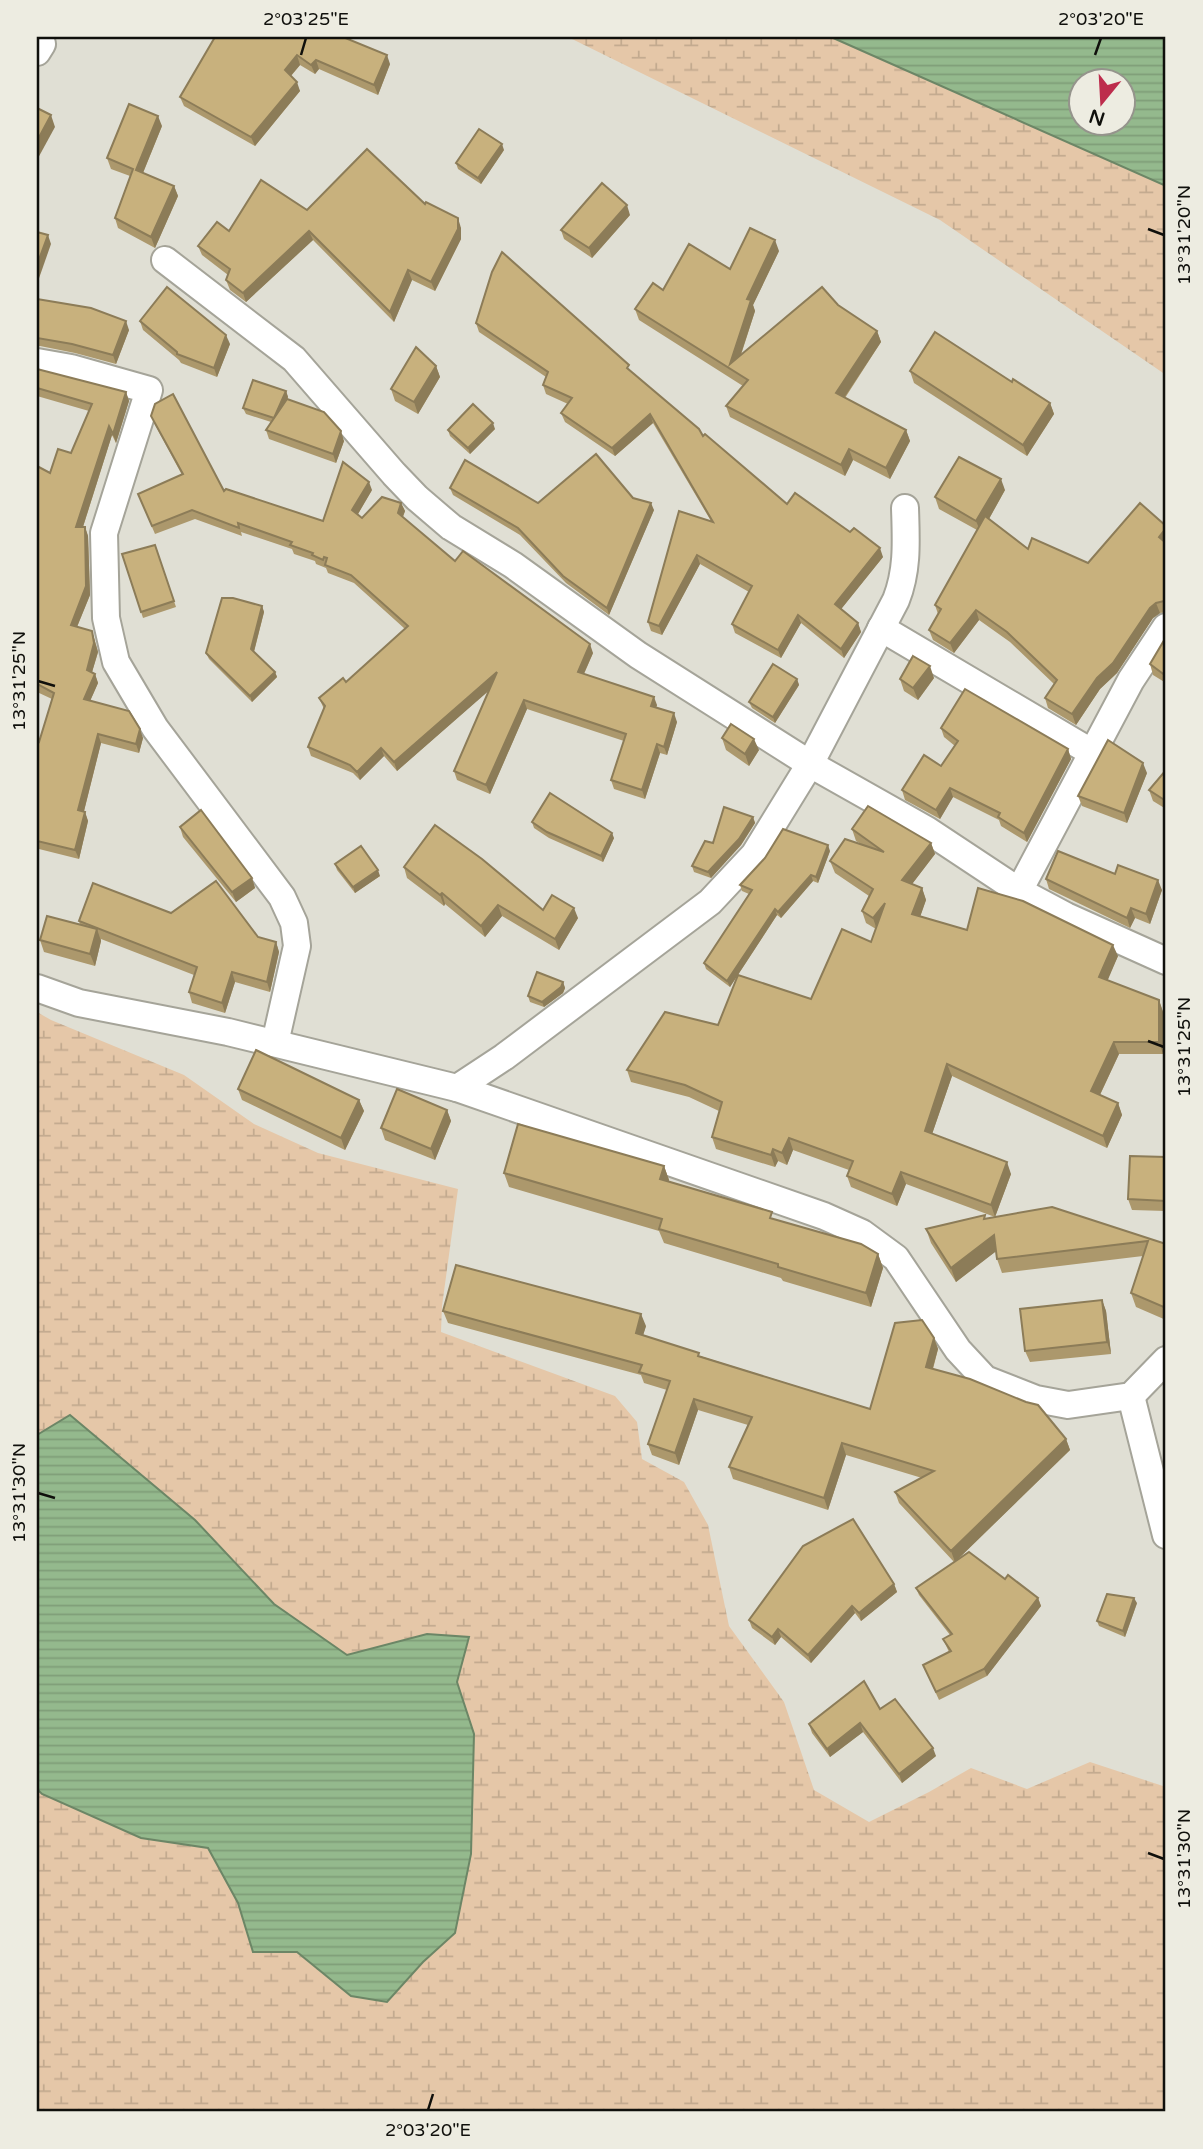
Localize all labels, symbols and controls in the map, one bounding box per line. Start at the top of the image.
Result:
text: 2°03'25"E [263,8,349,30]
text: 2°03'20"E [1058,8,1144,30]
north arrow [1066,66,1136,136]
text: N [1086,104,1108,130]
text: 13°31'20"N [1173,185,1195,285]
text: 13°31'25"N [8,631,30,731]
text: 13°31'25"N [1173,997,1195,1097]
text: 13°31'30"N [8,1443,30,1543]
text: 13°31'30"N [1173,1809,1195,1909]
text: 2°03'20"E [385,2119,471,2141]

